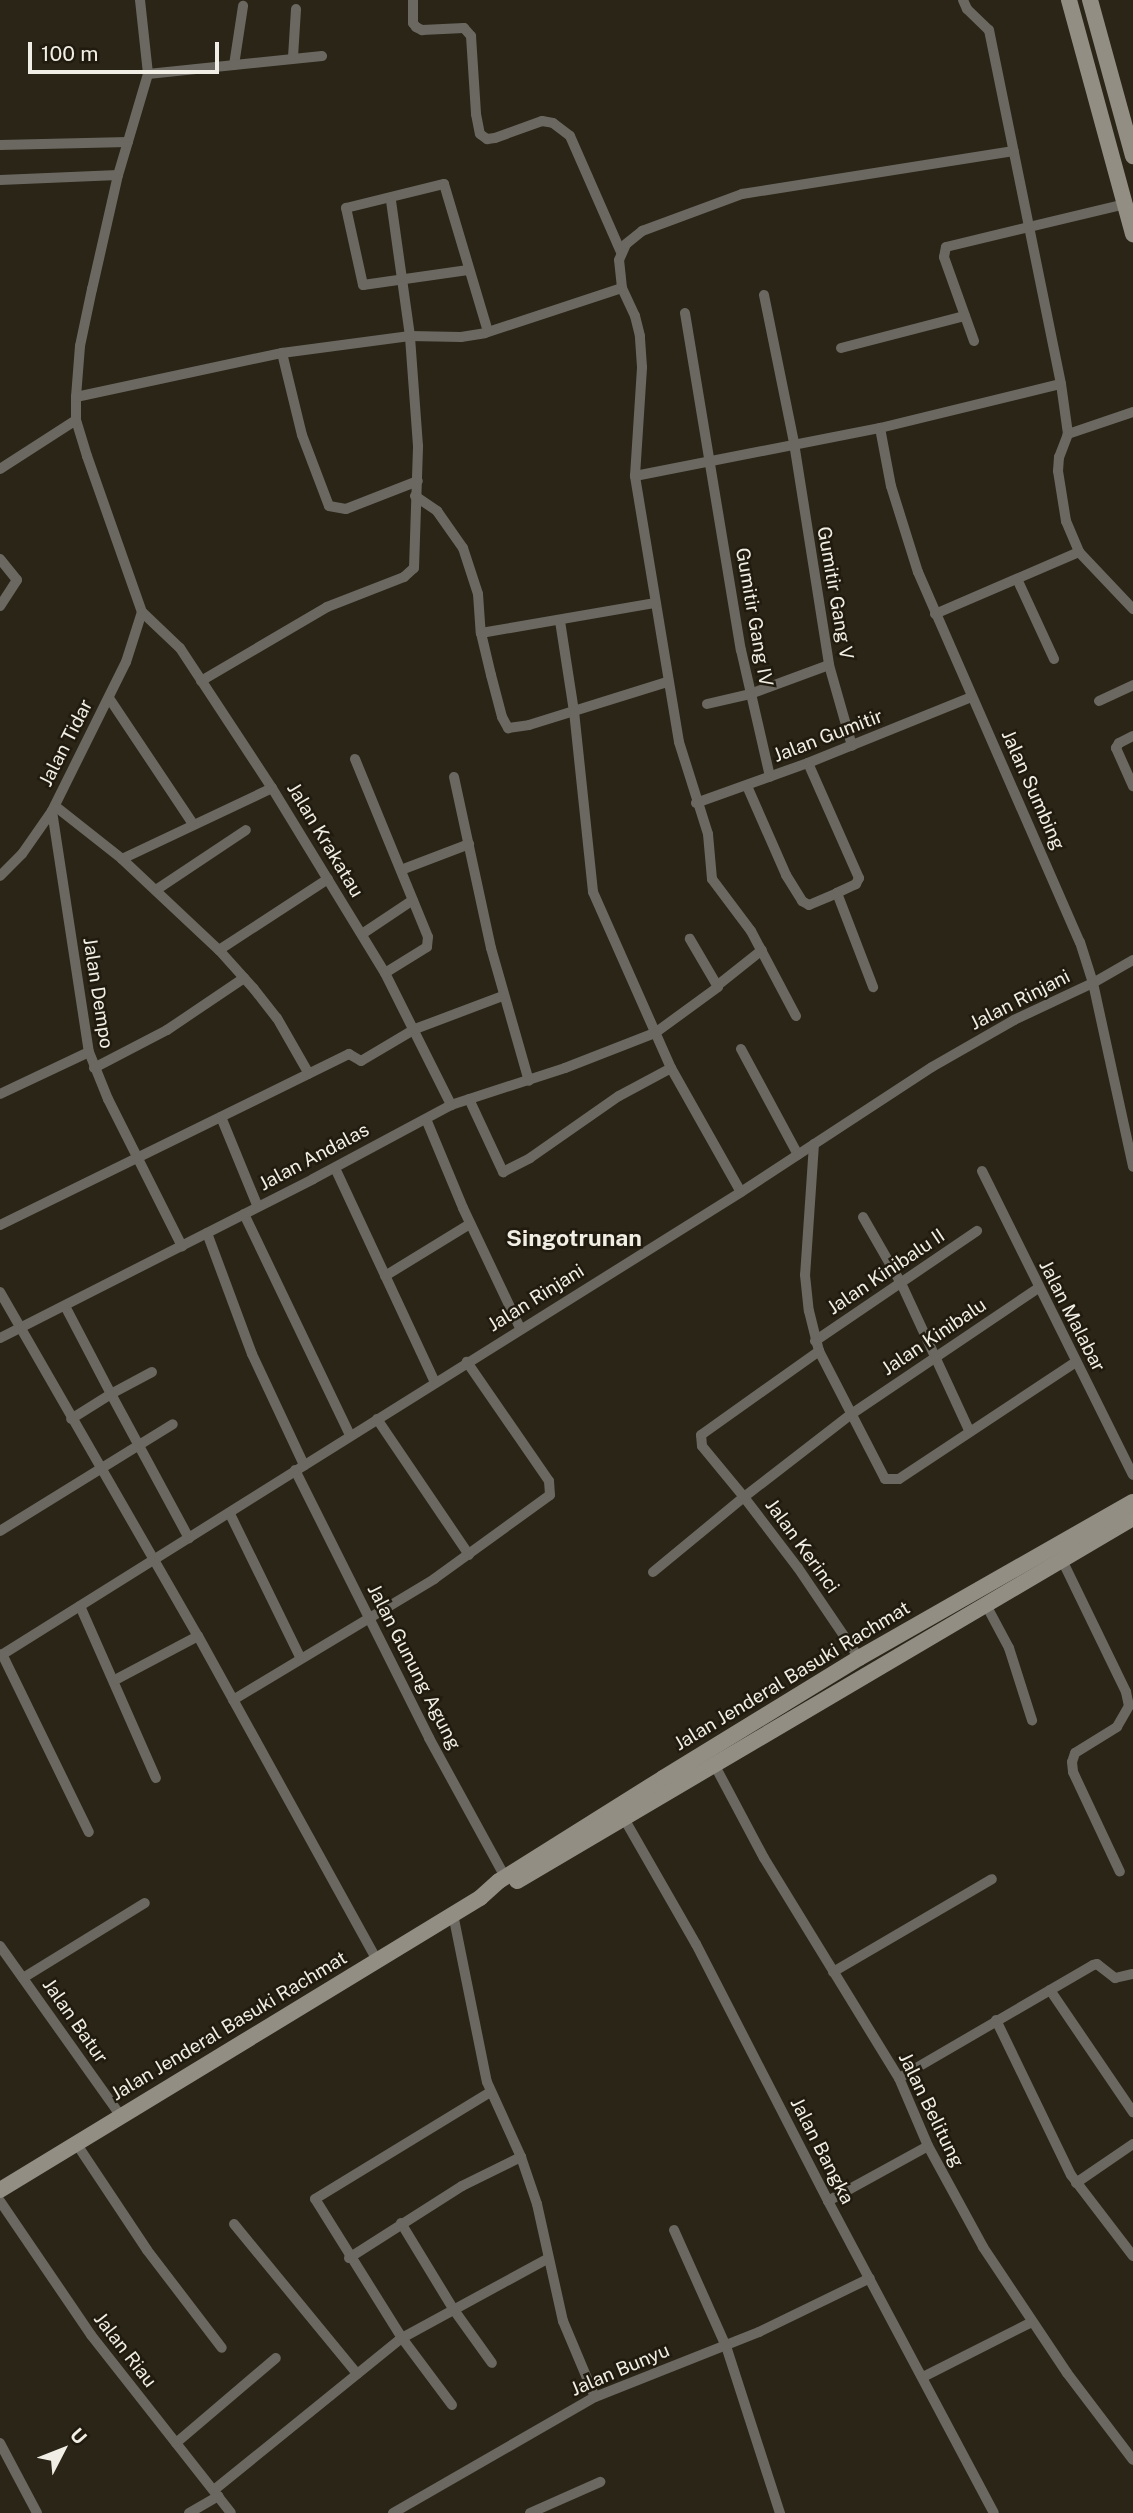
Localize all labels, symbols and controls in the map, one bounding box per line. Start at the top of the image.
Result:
scale bar [32,28,222,72]
text: 100 m [41,41,98,66]
street label: Gumitir Gang V [812,524,858,662]
street label: Gumitir Gang IV [731,546,777,688]
street label: Jalan Tidar [34,696,98,790]
street label: Jalan Gumitir [770,705,886,767]
street label: Jalan Sumbing [996,726,1070,854]
street label: Jalan Krakatau [282,779,368,901]
street label: Jalan Dempo [78,936,118,1050]
street label: Jalan Rinjani [966,965,1074,1035]
street label: Jalan Andalas [255,1118,373,1196]
district label: Singotrunan [506,1224,642,1252]
street label: Jalan Kinibalu II [823,1224,949,1320]
street label: Jalan Malabar [1034,1256,1110,1376]
street label: Jalan Rinjani [484,1259,588,1337]
street label: Jalan Kinibalu [877,1294,991,1380]
street label: Jalan Kerinci [760,1494,844,1598]
street label: Jalan Gunung Agung [362,1580,466,1754]
street label: Jalan Jenderal Basuki Rachmat [670,1596,914,1756]
street label: Jalan Jenderal Basuki Rachmat [107,1946,351,2106]
street label: Jalan Batur [37,1974,113,2068]
street label: Jalan Belitung [893,2049,969,2171]
street label: Jalan Bangka [785,2094,859,2208]
street label: Jalan Riau [89,2308,161,2392]
street label: Jalan Bunyu [567,2339,673,2401]
north arrow [28,2415,98,2485]
text: U [66,2423,91,2448]

